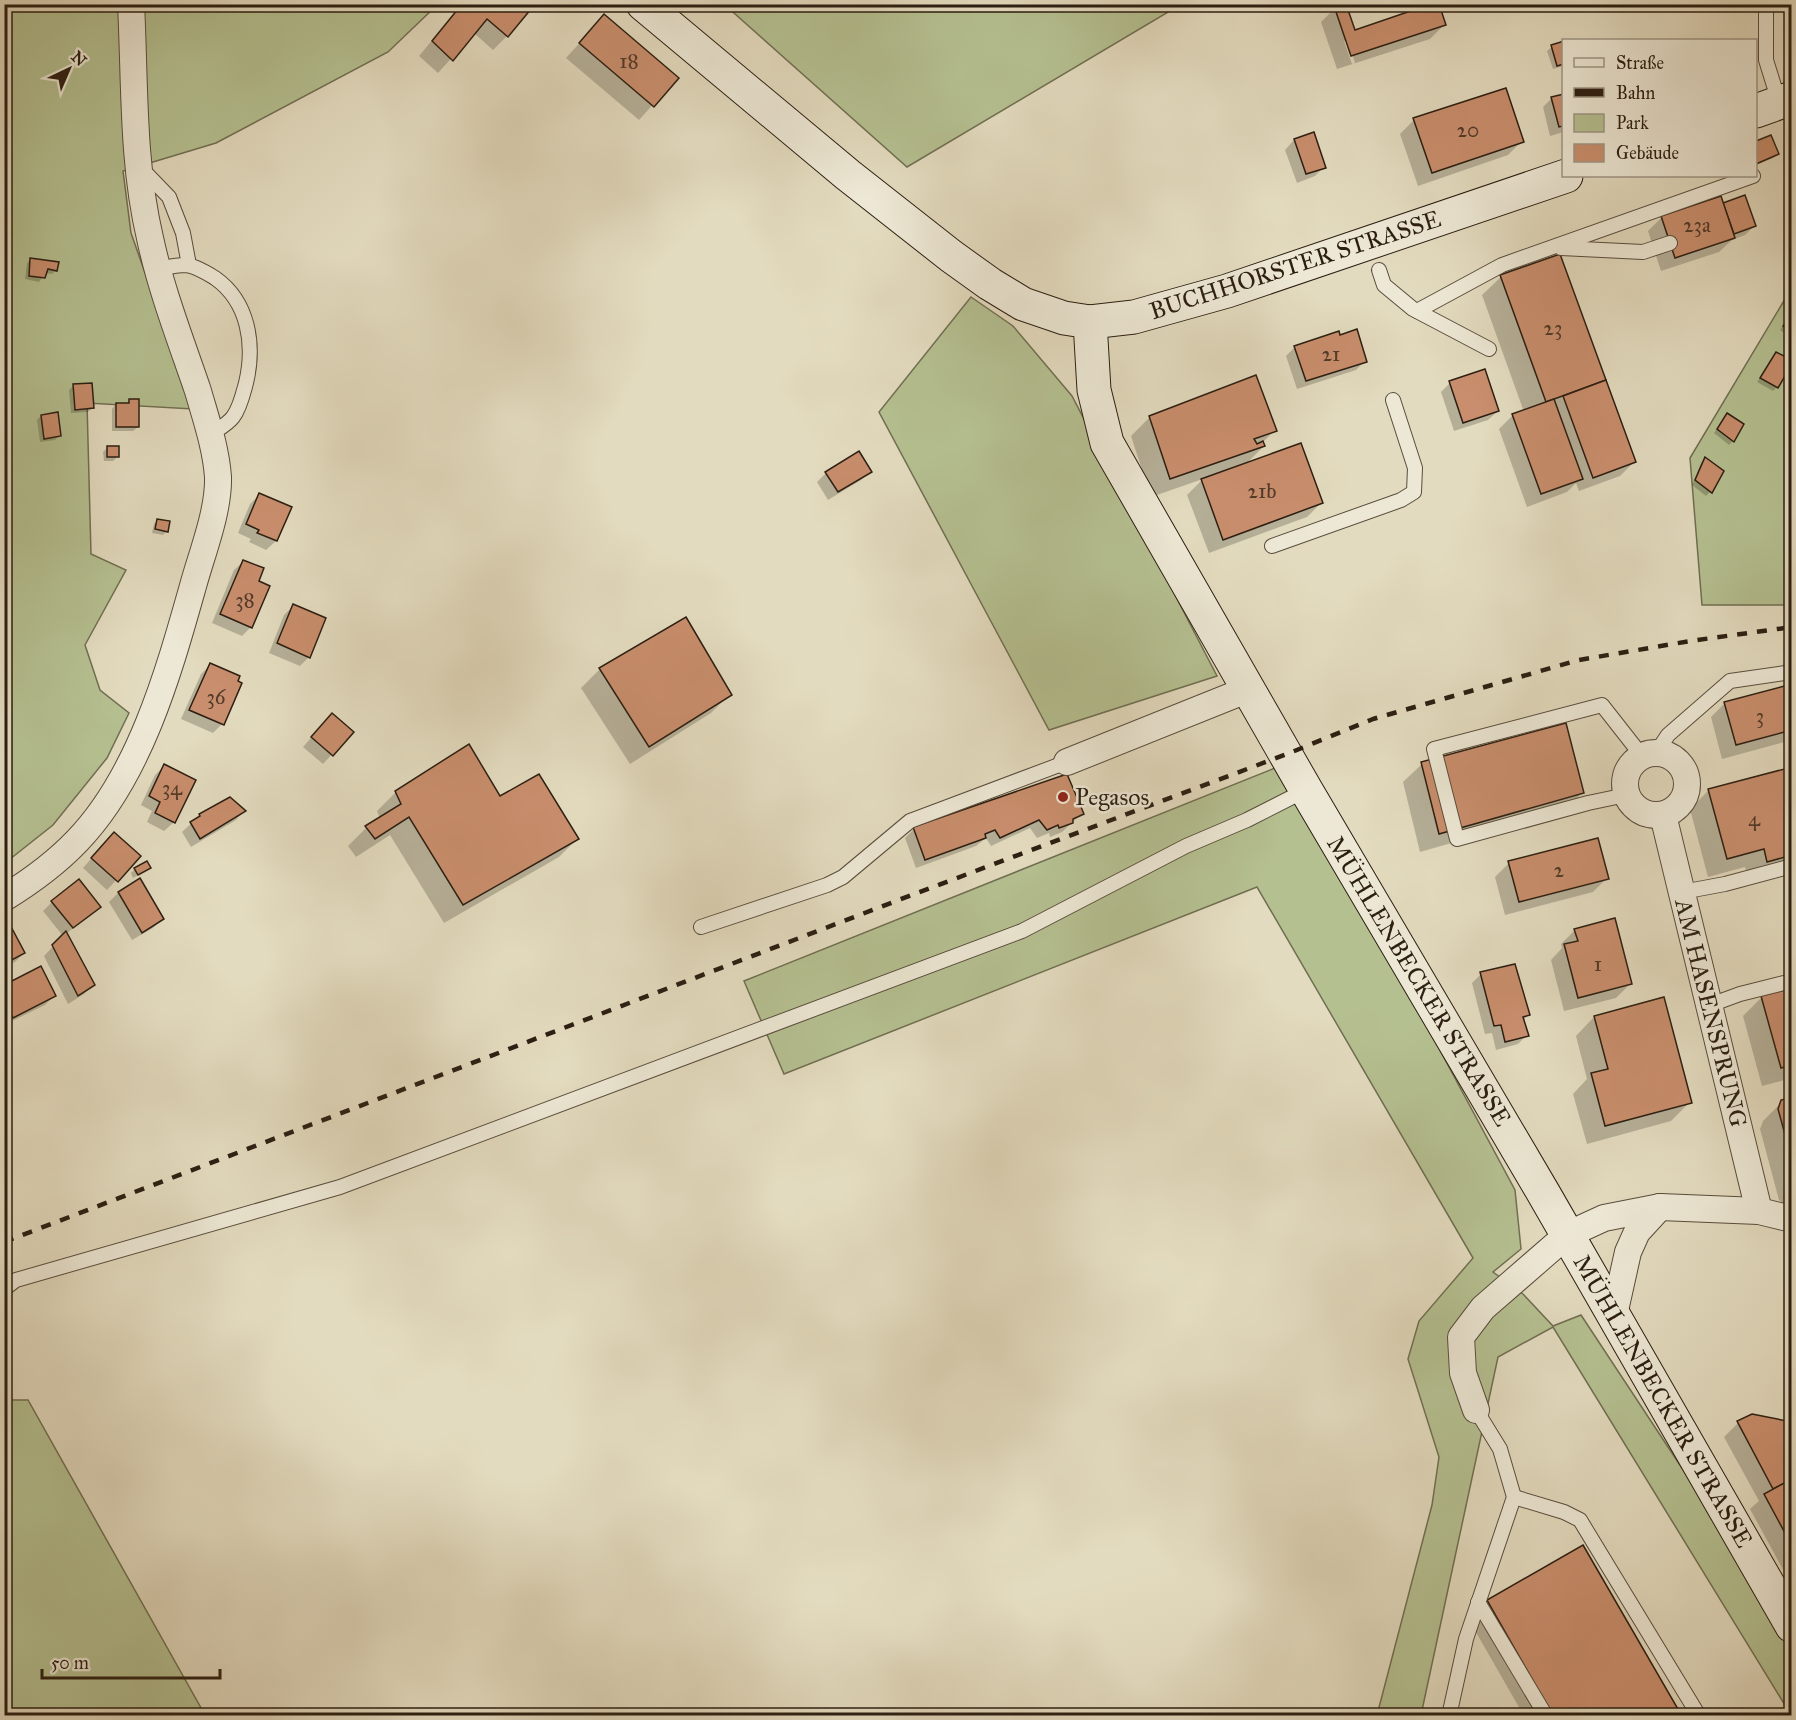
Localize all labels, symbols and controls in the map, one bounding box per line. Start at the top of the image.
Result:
north arrow [39,39,99,99]
legend [1562,39,1757,177]
text: N [68,47,91,70]
house number: 18 [619,48,639,74]
text: Straße [1616,52,1664,74]
text: Bahn [1616,82,1656,104]
text: Park [1616,112,1649,134]
house number: 20 [1457,117,1479,143]
text: Gebäude [1616,142,1679,164]
street label: BUCHHORSTER STRASSE [1146,204,1444,326]
house number: 23a [1683,212,1711,238]
house number: 23 [1544,315,1562,341]
house number: 21 [1322,341,1340,367]
house number: 21b [1248,478,1276,504]
house number: 38 [235,587,255,613]
house number: 36 [206,684,227,710]
house number: 3 [1756,703,1764,729]
house number: 34 [162,775,183,801]
place label: Pegasos [1075,782,1149,812]
marker: Pegasos [1056,790,1070,804]
house number: 4 [1748,806,1761,832]
street label: MÜHLENBECKER STRASSE [1320,830,1518,1132]
house number: 2 [1554,857,1565,883]
street label: AM HASENSPRUNG [1668,895,1754,1130]
house number: 1 [1594,951,1602,977]
street label: MÜHLENBECKER STRASSE [1567,1249,1759,1553]
scale bar [42,1642,220,1680]
text: 50 m [51,1652,89,1674]

